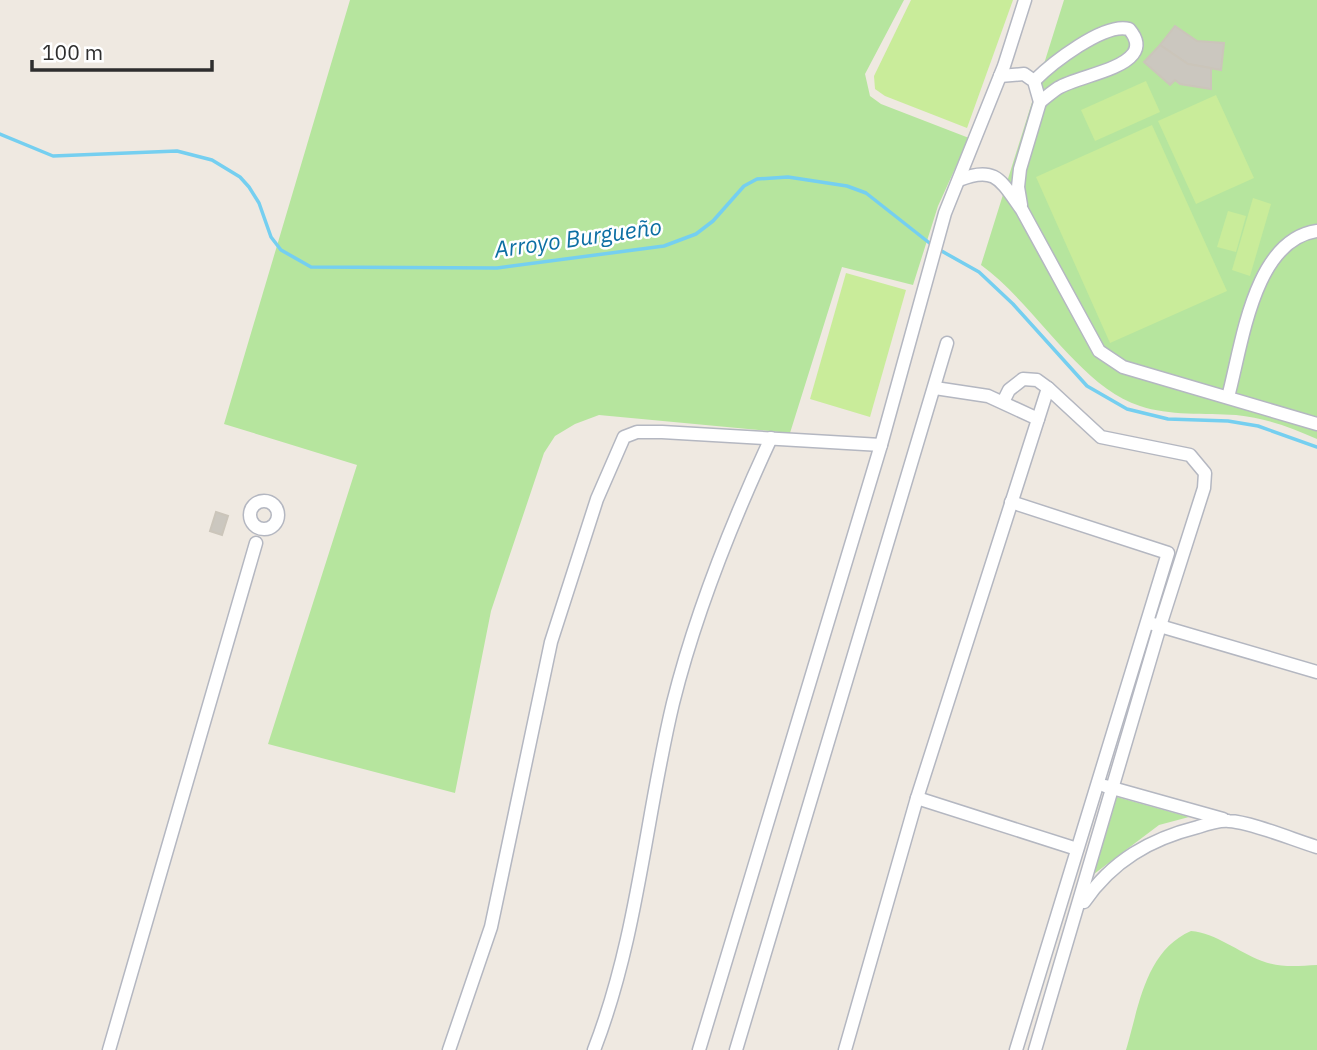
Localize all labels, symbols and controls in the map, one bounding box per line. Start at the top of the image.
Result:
scale bar [32,28,212,72]
text: 100 m [42,38,103,66]
water label: Arroyo Burgueño [491,210,664,264]

